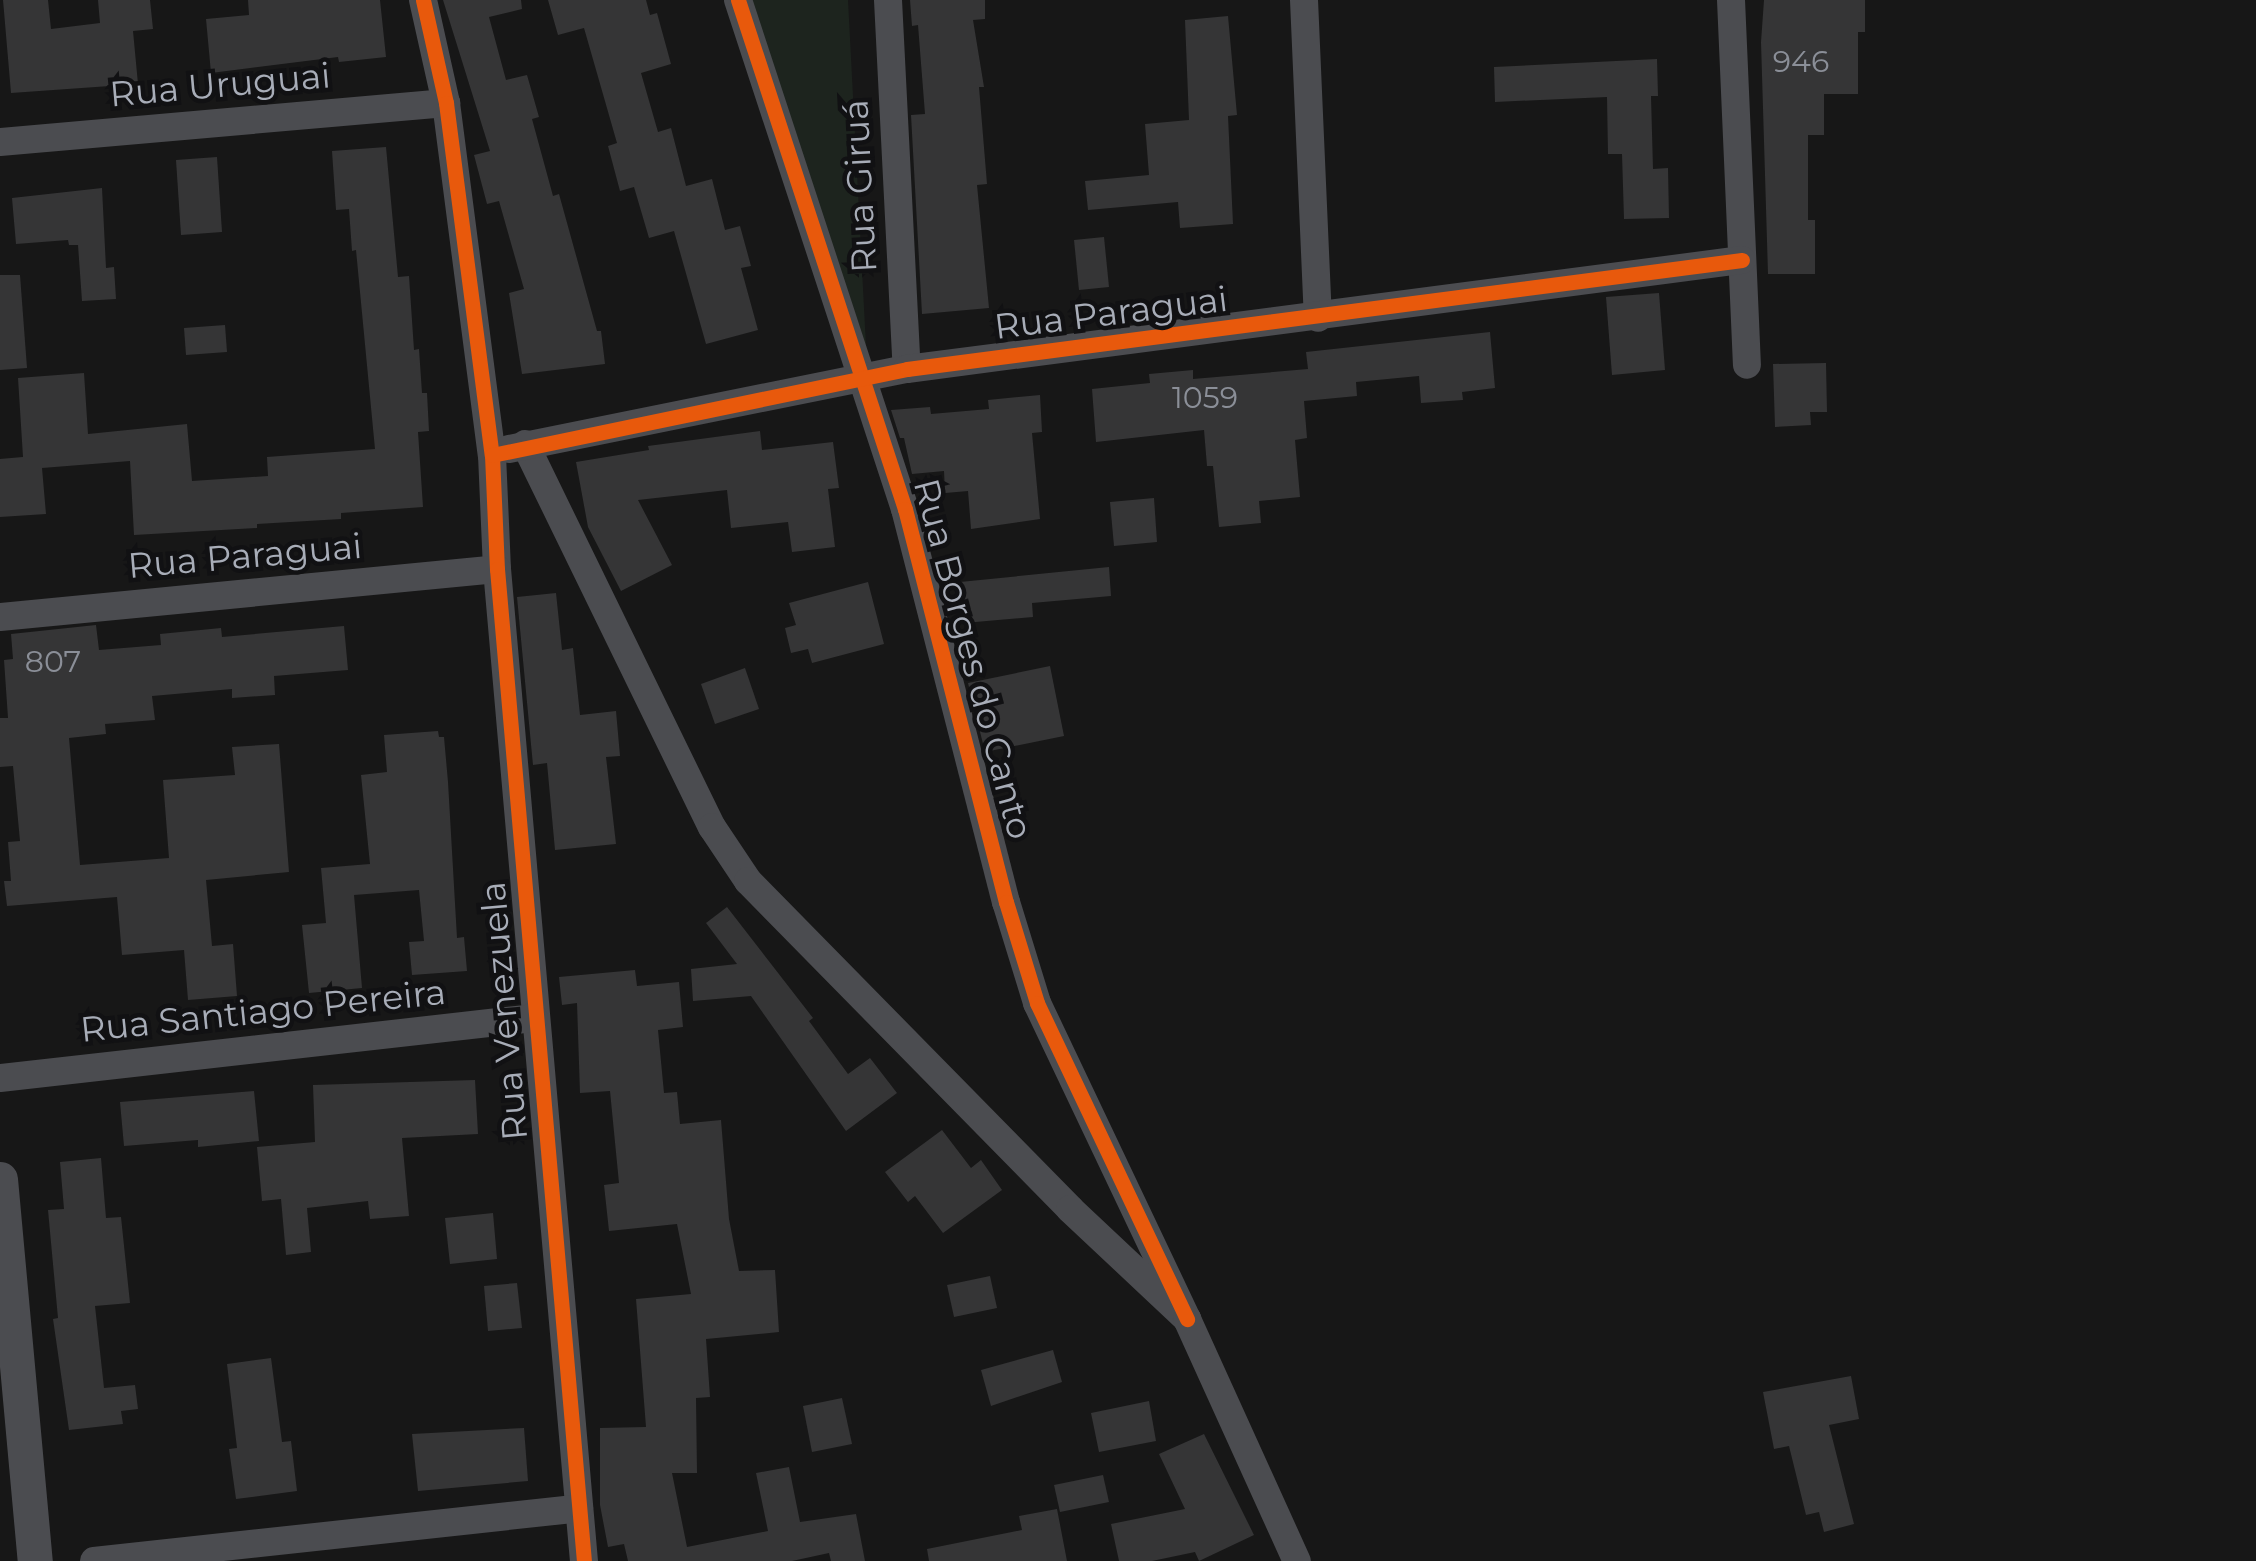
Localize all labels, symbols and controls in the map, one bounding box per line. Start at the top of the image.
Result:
house number: 946 [1773,44,1829,80]
street label: Rua Uruguai [108,54,332,116]
street label: Rua Giruá [834,98,886,274]
street label: Rua Paraguai [992,278,1230,348]
house number: 1059 [1172,380,1238,416]
street label: Rua Borges do Canto [905,474,1041,844]
street label: Rua Paraguai [126,525,364,587]
house number: 807 [25,644,81,680]
street label: Rua Venezuela [472,880,536,1142]
street label: Rua Santiago Pereira [78,971,448,1051]

